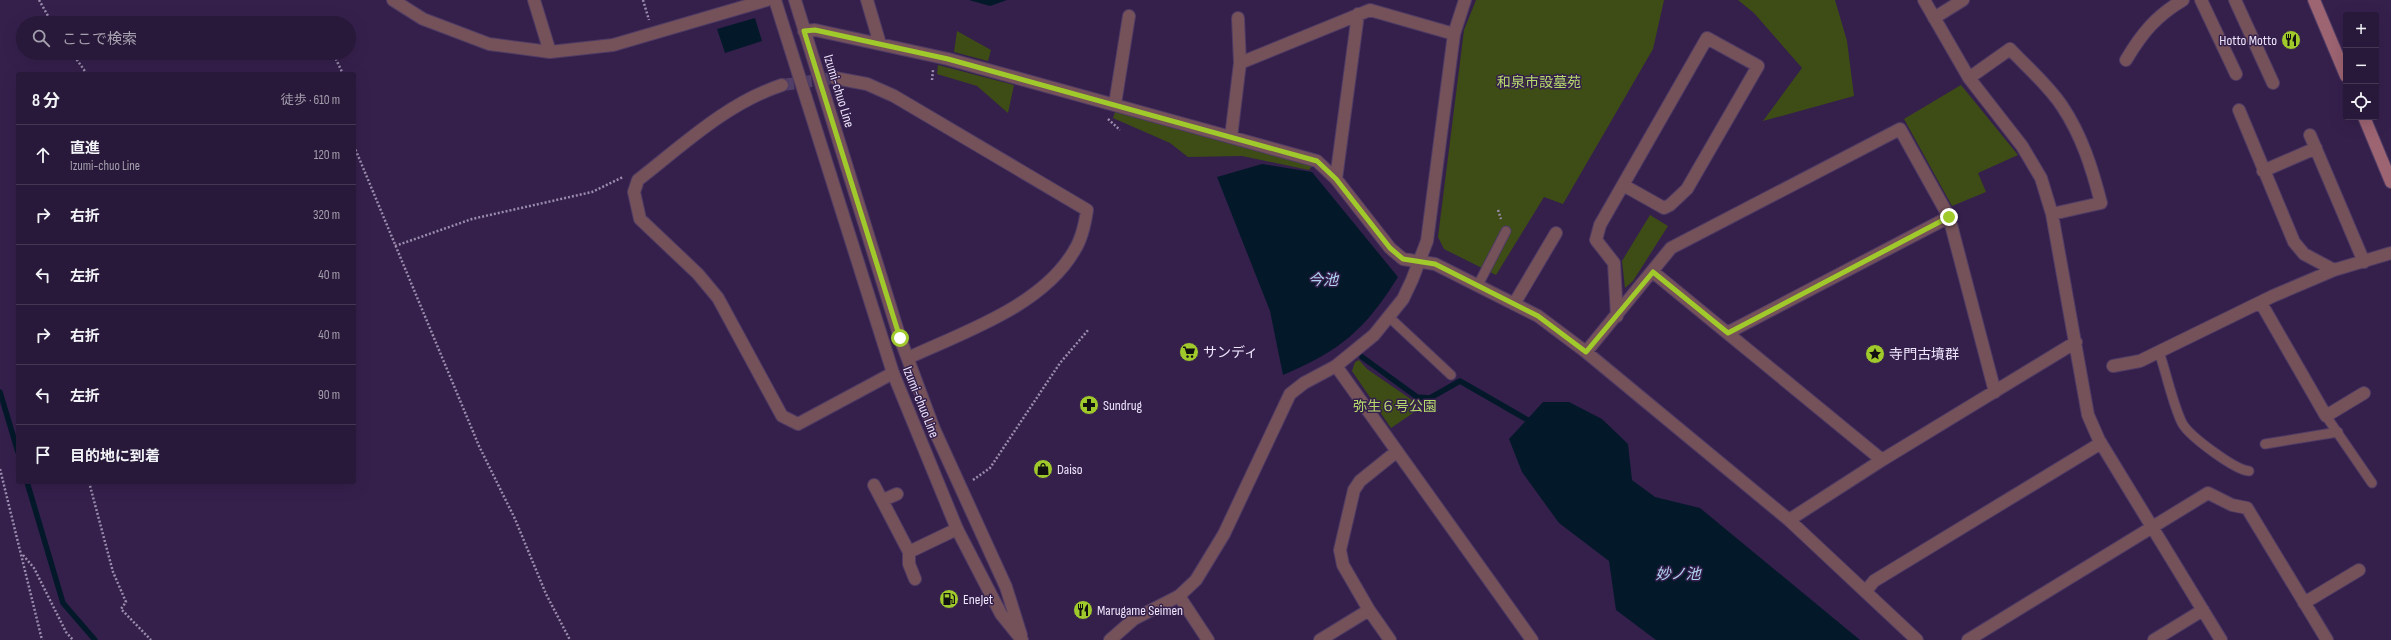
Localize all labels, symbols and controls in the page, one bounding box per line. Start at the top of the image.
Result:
map controls [2343,12,2379,120]
button: + [2343,12,2379,48]
search box [16,16,356,60]
icon: search [30,27,52,49]
restaurant icon: Hotto Motto [2280,29,2302,51]
text: ここで検索 [62,30,137,49]
place label: Hotto Motto [2219,32,2277,49]
button: − [2343,48,2379,84]
street label: Izumi-chuo Line [820,52,858,130]
park label: 和泉市設墓苑 [1497,74,1581,91]
button: locate [2343,84,2379,120]
text: 8 分 [32,91,60,111]
text: 徒歩 · 610 m [281,92,340,108]
text: 直進 [70,139,100,158]
icon: ahead [32,144,54,166]
text: 120 m [314,147,340,163]
text: Izumi-chuo Line [70,158,140,174]
icon: right [32,204,54,226]
text: 右折 [70,207,100,226]
text: 320 m [313,207,340,223]
route end [1940,208,1958,226]
icon: left [32,264,54,286]
text: 左折 [70,267,100,286]
text: 40 m [318,267,340,283]
water label: 今池 [1308,271,1340,290]
icon: right [32,324,54,346]
text: 右折 [70,327,100,346]
text: 40 m [318,327,340,343]
route start [891,329,909,347]
supermarket icon: サンディ [1178,341,1200,363]
place icon: 寺門古墳群 [1864,343,1886,365]
place label: サンディ [1203,344,1258,361]
place label: 寺門古墳群 [1889,346,1959,363]
street label: Izumi-chuo Line [899,364,943,440]
icon: left [32,384,54,406]
text: 左折 [70,387,100,406]
text: 90 m [318,387,340,403]
pharmacy icon: Sundrug [1078,394,1100,416]
place label: Sundrug [1103,397,1143,414]
park label: 弥生６号公園 [1353,398,1437,415]
icon: arrive [32,444,54,466]
text: 目的地に到着 [70,447,160,466]
shop icon: Daiso [1032,458,1054,480]
place label: Daiso [1057,461,1083,478]
water label: 妙ノ池 [1655,565,1702,584]
fuel station icon: EneJet [938,588,960,610]
place label: EneJet [963,591,993,608]
restaurant icon: Marugame Seimen [1072,599,1094,621]
place label: Marugame Seimen [1097,602,1183,619]

